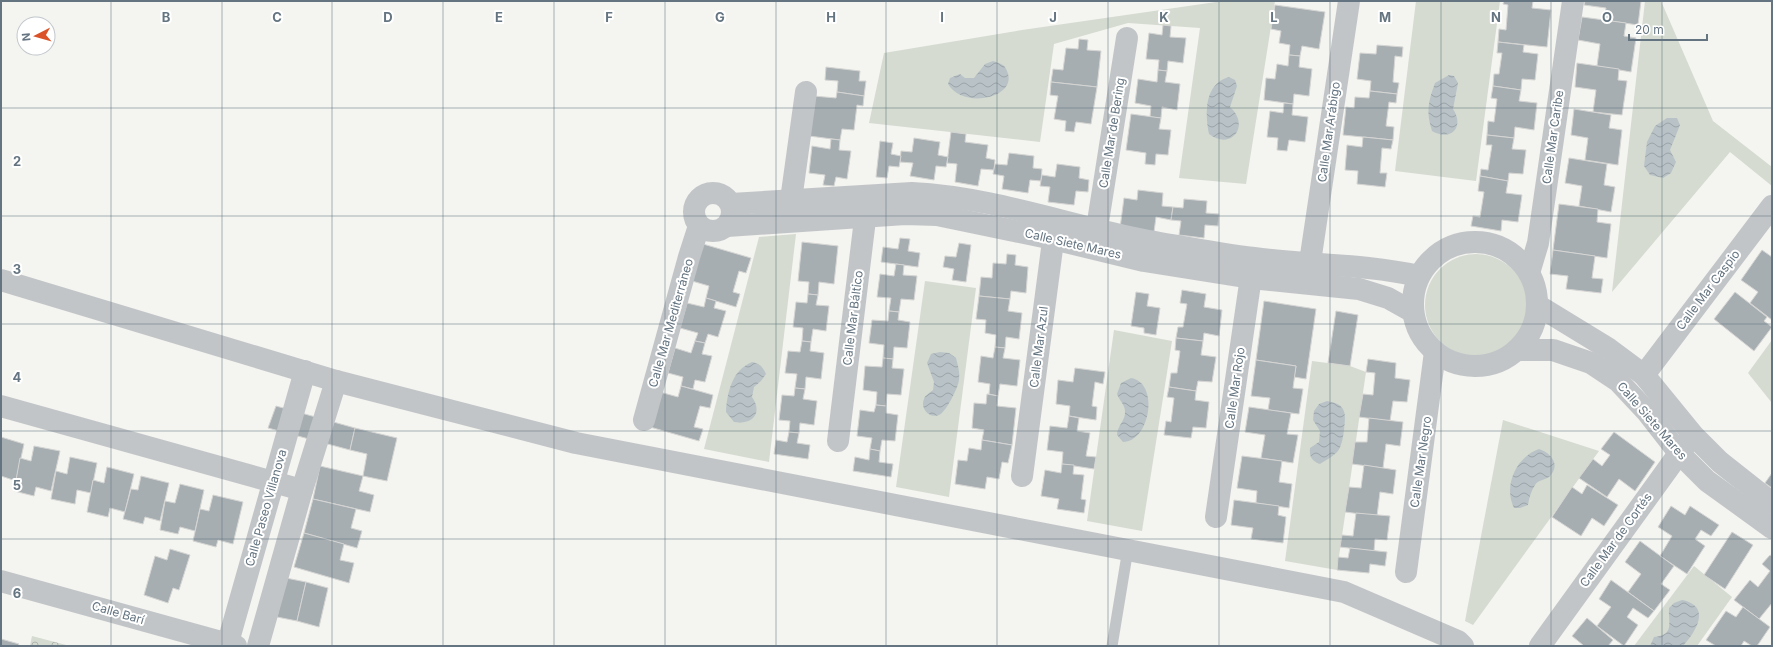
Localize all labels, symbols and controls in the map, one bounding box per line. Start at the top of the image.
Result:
text: B [162,9,171,25]
text: C [272,9,282,25]
text: D [383,9,393,25]
text: E [495,9,503,25]
text: F [605,9,613,25]
text: G [715,9,725,25]
text: H [826,9,836,25]
text: I [940,9,944,25]
text: J [1049,9,1057,25]
text: K [1159,9,1169,25]
text: L [1270,9,1278,25]
text: M [1379,9,1391,25]
text: N [1491,9,1501,25]
text: O [1602,9,1612,25]
north arrow [16,16,56,56]
scale bar [1629,16,1707,42]
text: 20 m [1635,22,1664,37]
text: N [19,32,33,42]
street label: Calle Mar de Bering [1095,77,1128,189]
street label: Calle Mar Arábigo [1314,81,1343,183]
street label: Calle Mar Caribe [1538,89,1567,185]
text: 2 [13,153,21,169]
street label: Calle Siete Mares [1023,225,1123,262]
street label: Calle Mar Caspio [1673,247,1743,333]
street label: Calle Mar Mediterráneo [645,257,696,389]
text: 3 [13,261,21,277]
street label: Calle Mar Báltico [839,270,866,366]
street label: Calle Mar Azul [1026,305,1051,389]
street label: Calle Mar Rojo [1221,346,1248,430]
text: 4 [13,369,22,385]
street label: Calle Siete Mares [1614,379,1690,463]
street label: Calle Mar Negro [1407,415,1434,509]
street label: Calle Paseo Villanova [242,448,289,568]
text: 5 [13,477,21,493]
street label: Calle Mar de Cortés [1576,490,1655,590]
text: 6 [13,585,21,601]
street label: Calle Barí [90,598,146,627]

